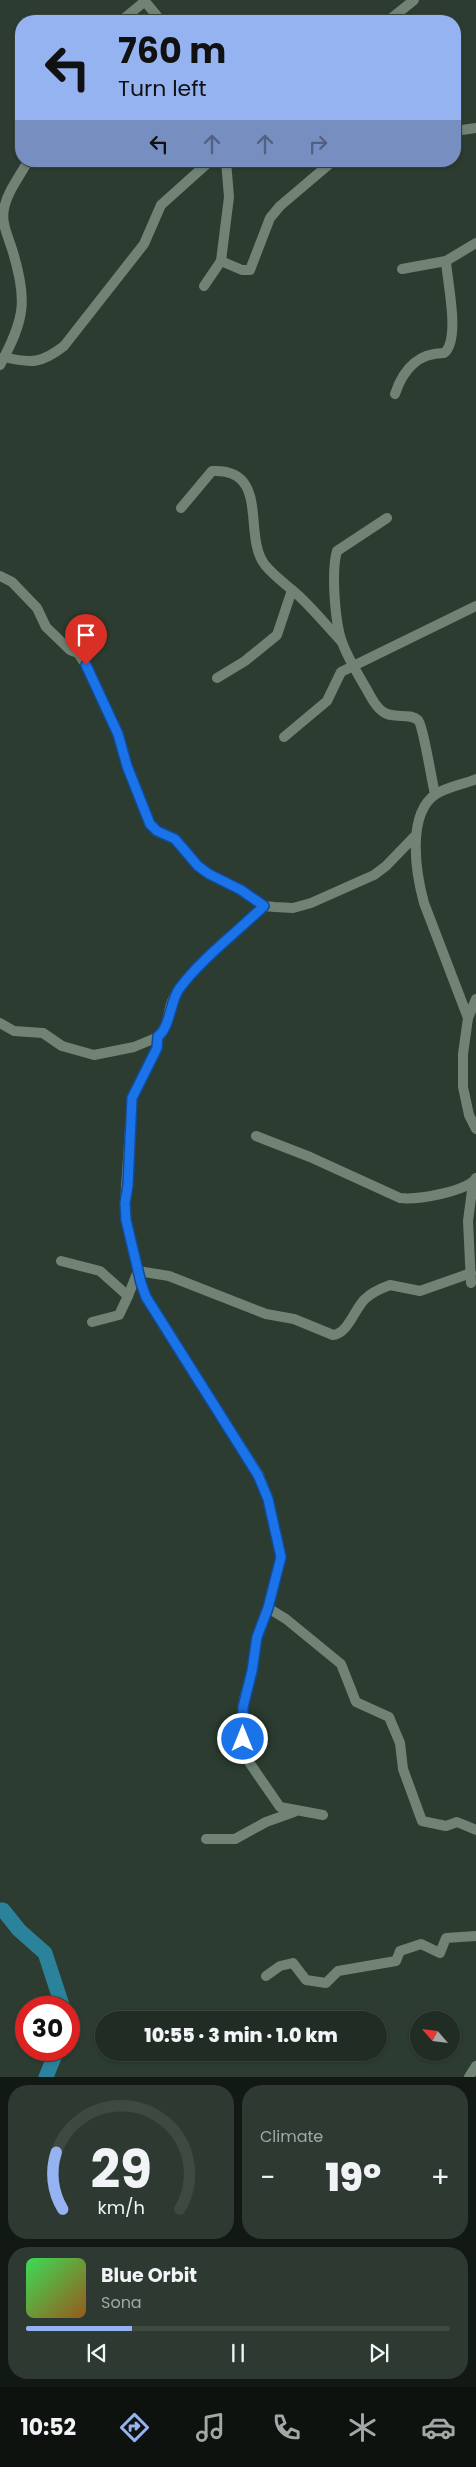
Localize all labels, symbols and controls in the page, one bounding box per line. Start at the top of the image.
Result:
text: 760 m [118,26,226,75]
icon: left [35,35,100,100]
text: Turn left [118,73,206,104]
icon: left [145,130,173,158]
icon: ahead [198,130,226,158]
icon: ahead [251,130,279,158]
icon: right [304,130,332,158]
pin [65,614,107,665]
icon: arrive [72,621,100,649]
position arrow [216,1712,268,1764]
speed limit sign: 30 [15,1996,80,2061]
north arrow [410,2011,460,2061]
map controls [410,2011,460,2061]
text: 10:55 · 3 min · 1.0 km [144,2022,338,2049]
text: Climate [260,2125,323,2148]
text: 29 [90,2133,152,2206]
text: 19° [325,2151,381,2204]
text: − [260,2158,275,2197]
text: + [431,2158,450,2197]
text: km/h [97,2195,145,2220]
text: Blue Orbit [101,2262,197,2289]
text: Sona [101,2291,142,2314]
icon: previous [83,2339,111,2367]
icon: pause [224,2339,252,2367]
icon: next [365,2339,393,2367]
icon: directions [117,2410,152,2445]
icon: music [193,2410,228,2445]
icon: phone [269,2410,304,2445]
icon: climate [345,2410,380,2445]
icon: car [421,2410,456,2445]
text: 10:52 [20,2412,76,2443]

